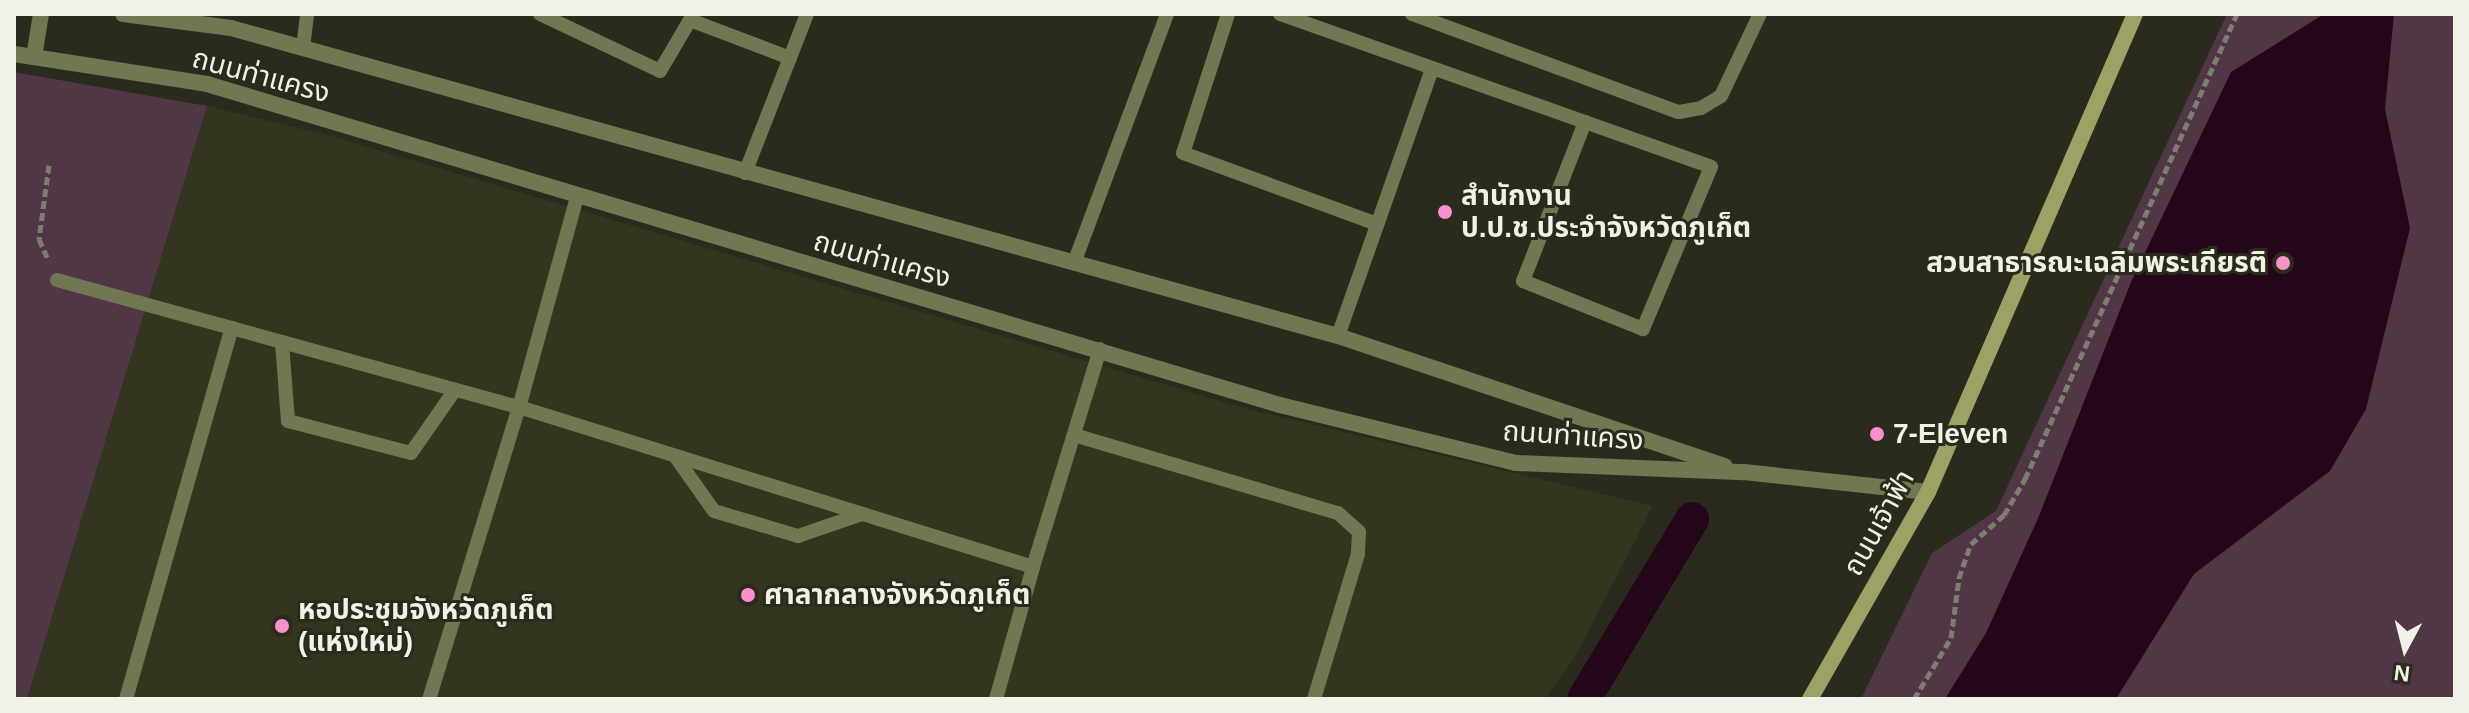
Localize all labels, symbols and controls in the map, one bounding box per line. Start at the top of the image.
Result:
street label: ถนนท่าแครง [188,42,334,110]
place label: สำนักงาน ป.ป.ช.ประจำจังหวัดภูเก็ต [1461,179,1751,245]
marker: สำนักงาน ป.ป.ช.ประจำจังหวัดภูเก็ต [1436,203,1454,221]
street label: ถนนท่าแครง [810,224,954,296]
place label: สวนสาธารณะเฉลิมพระเกียรติ [1926,246,2267,280]
marker: สวนสาธารณะเฉลิมพระเกียรติ [2274,254,2292,272]
street label: ถนนท่าแครง [1501,414,1645,458]
place label: 7-Eleven [1893,417,2008,451]
marker: 7-Eleven [1868,425,1886,443]
street label: ถนนเจ้าฟ้า [1836,464,1922,582]
place label: ศาลากลางจังหวัดภูเก็ต [764,578,1030,612]
marker: ศาลากลางจังหวัดภูเก็ต [739,586,757,604]
place label: หอประชุมจังหวัดภูเก็ต (แห่งใหม่) [298,593,554,659]
north arrow [2365,609,2445,689]
marker: หอประชุมจังหวัดภูเก็ต (แห่งใหม่) [273,617,291,635]
text: N [2393,660,2411,687]

